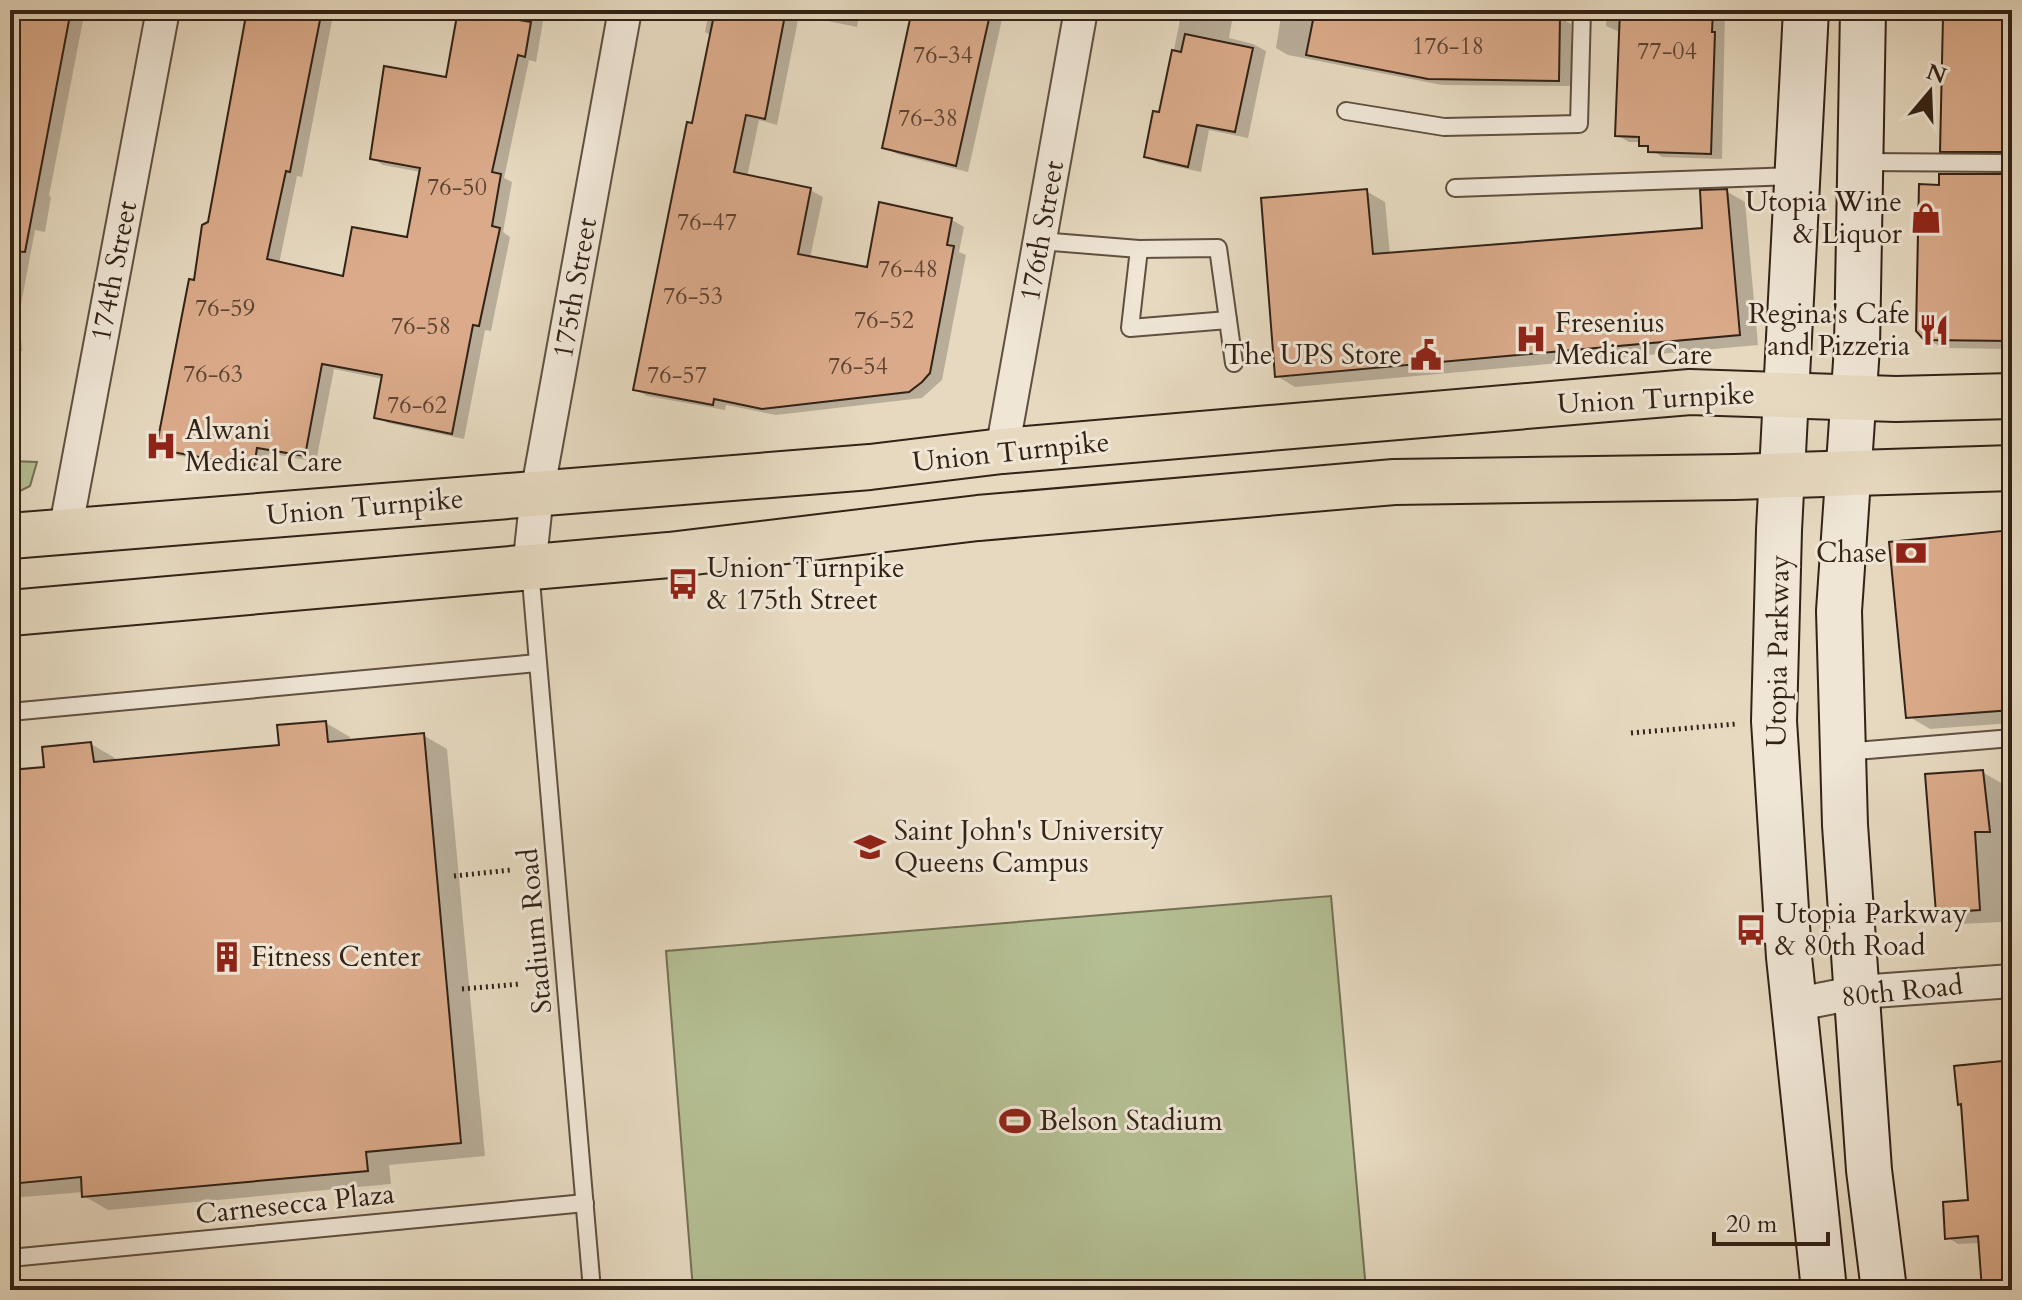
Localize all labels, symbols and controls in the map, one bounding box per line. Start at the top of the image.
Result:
house number: 176-18 [1412,30,1484,63]
house number: 77-04 [1637,35,1697,68]
house number: 76-34 [913,39,973,72]
north arrow [1890,52,1970,132]
text: N [1922,57,1950,91]
house number: 76-38 [898,102,958,135]
street label: 176th Street [1011,158,1073,304]
house number: 76-50 [427,171,487,204]
place label: Utopia Wine & Liquor [1745,183,1903,253]
street label: 174th Street [82,197,146,344]
shop icon: Utopia Wine & Liquor [1909,201,1943,235]
house number: 76-47 [677,206,737,239]
street label: 175th Street [544,215,606,361]
house number: 76-48 [878,253,938,286]
house number: 76-53 [663,280,723,313]
house number: 76-59 [195,292,255,325]
place label: Regina's Cafe and Pizzeria [1748,295,1910,365]
house number: 76-52 [854,304,914,337]
place label: Fresenius Medical Care [1555,304,1713,374]
house number: 76-58 [391,310,451,343]
restaurant icon: Regina's Cafe and Pizzeria [1917,313,1951,347]
hospital icon: Fresenius Medical Care [1514,322,1548,356]
place label: The UPS Store [1224,336,1402,374]
public building icon: The UPS Store [1409,338,1443,372]
house number: 76-54 [828,350,888,383]
house number: 76-63 [183,358,243,391]
house number: 76-57 [647,359,707,392]
street label: Union Turnpike [1556,375,1756,423]
house number: 76-62 [387,389,447,422]
place label: Alwani Medical Care [185,411,343,481]
street label: Union Turnpike [911,423,1111,481]
hospital icon: Alwani Medical Care [144,429,178,463]
street label: Union Turnpike [265,479,465,535]
place label: Chase [1816,534,1887,572]
bank icon: Chase [1894,536,1928,570]
place label: Union Turnpike & 175th Street [707,549,905,619]
street label: Utopia Parkway [1757,554,1799,748]
bus stop icon: Union Turnpike & 175th Street [666,567,700,601]
place label: Saint John's University Queens Campus [894,812,1164,882]
school or university icon: Saint John's University Queens Campus [853,830,887,864]
street label: Stadium Road [509,847,561,1015]
place label: Utopia Parkway & 80th Road [1775,895,1968,965]
bus stop icon: Utopia Parkway & 80th Road [1734,913,1768,947]
place label: Fitness Center [251,938,421,976]
building icon: Fitness Center [210,940,244,974]
street label: 80th Road [1839,966,1965,1016]
place label: Belson Stadium [1039,1102,1223,1140]
sports icon: Belson Stadium [998,1104,1032,1138]
street label: Carnesecca Plaza [194,1175,396,1233]
scale bar [1714,1196,1828,1246]
text: 20 m [1726,1208,1778,1241]

